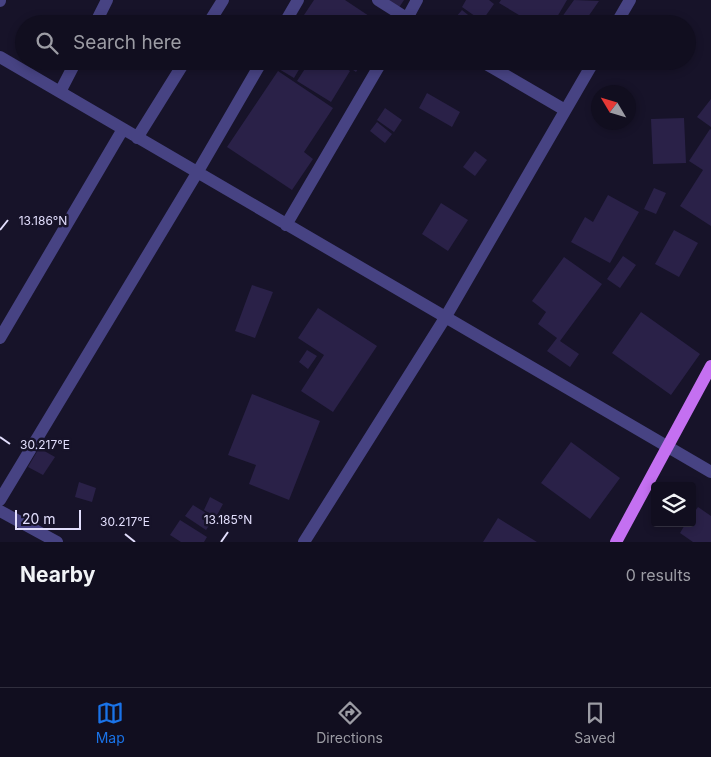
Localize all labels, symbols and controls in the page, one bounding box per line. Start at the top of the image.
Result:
search box [15,15,696,70]
icon: search [33,29,61,57]
text: Search here [73,31,182,54]
north arrow [591,85,636,130]
text: 13.186°N [19,213,67,228]
text: 30.217°E [20,437,70,452]
map controls [651,482,696,527]
button: layers [651,482,696,527]
scale bar [15,507,81,530]
text: 20 m [22,510,56,527]
text: 13.185°N [204,512,252,527]
text: 30.217°E [100,514,150,529]
text: Nearby [20,562,95,587]
text: 0 results [626,565,691,585]
tab: Map [96,699,125,746]
tab: Directions [316,699,383,746]
tab: Saved [574,699,615,746]

